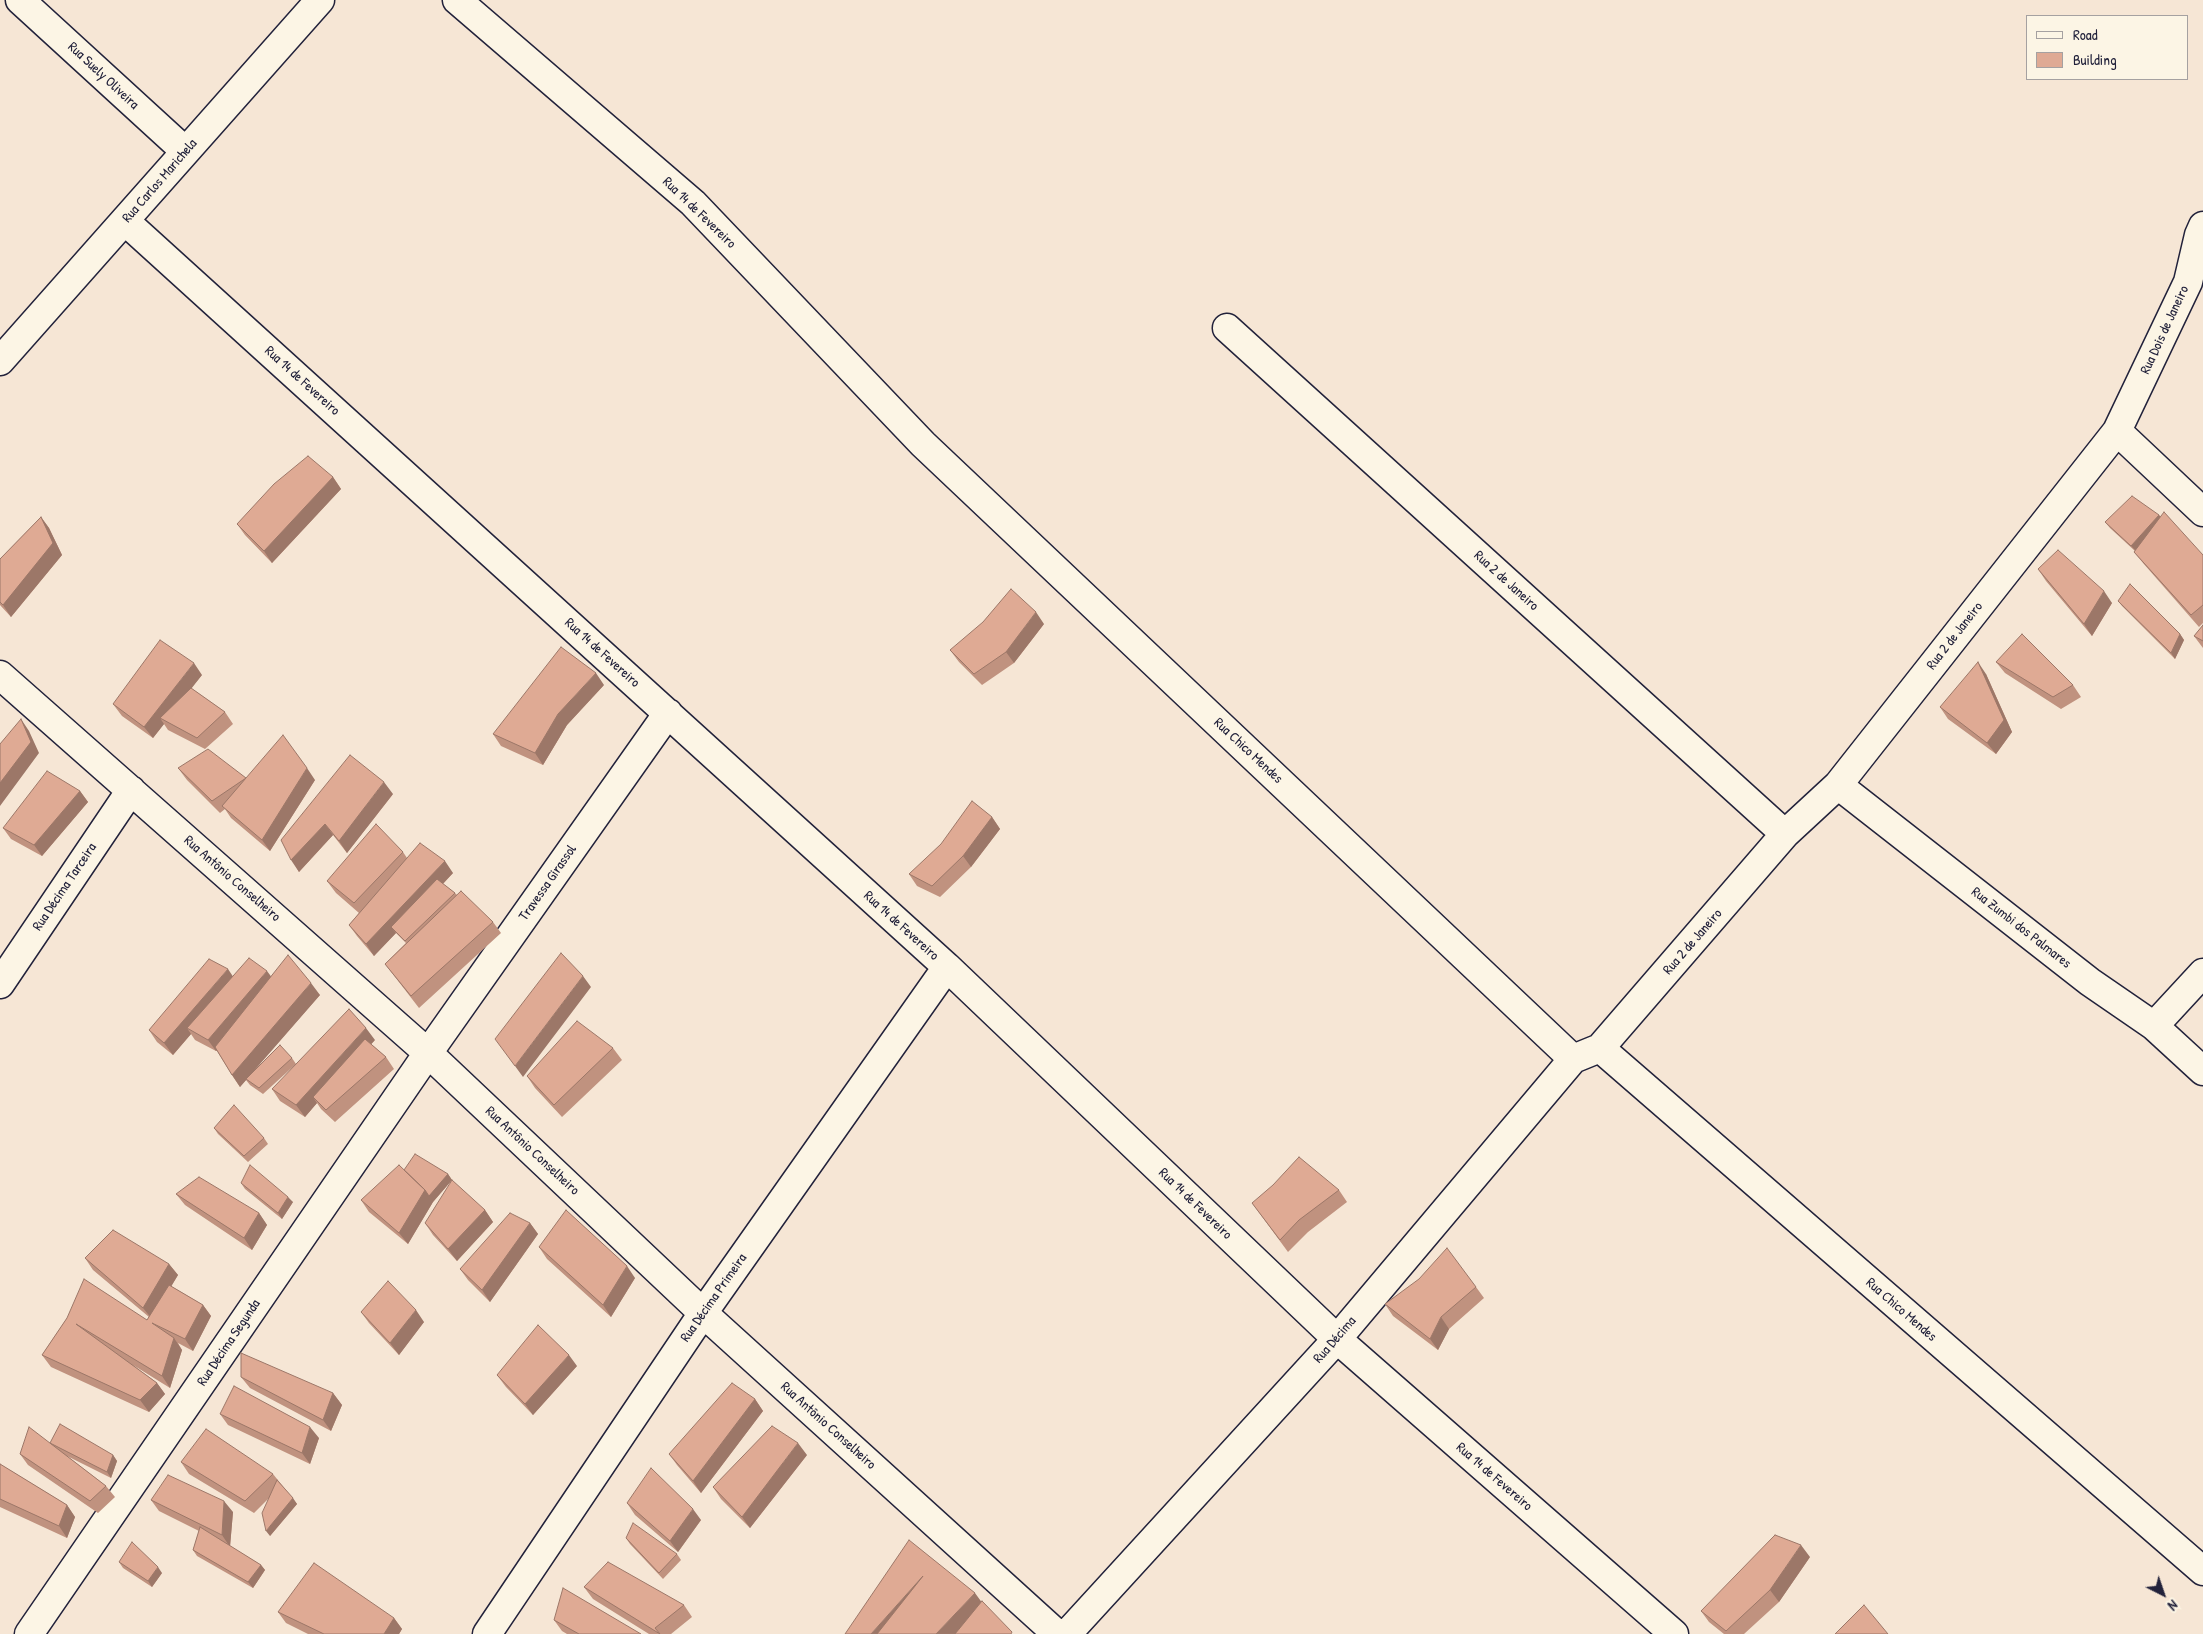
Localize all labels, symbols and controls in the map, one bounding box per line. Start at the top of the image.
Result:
legend [2026,15,2188,80]
text: Road [2073,24,2098,45]
street label: Rua Suely Oliveira [64,39,142,113]
text: Building [2073,49,2117,70]
street label: Rua Carlos Marichela [119,136,201,226]
street label: Rua 14 de Fevereiro [659,174,739,252]
street label: Rua Dois de Janeiro [2137,283,2193,377]
street label: Rua 14 de Fevereiro [261,343,343,419]
street label: Rua 2 de Janeiro [1470,548,1542,614]
street label: Rua 2 de Janeiro [1923,599,1987,673]
street label: Rua 14 de Fevereiro [561,615,643,691]
street label: Rua Chico Mendes [1210,715,1286,787]
street label: Rua Antônio Conselheiro [180,832,284,926]
street label: Rua Décima Tarceira [29,840,101,934]
street label: Travessa Girassol [516,842,580,924]
street label: Rua Zumbi dos Palmares [1968,884,2074,972]
street label: Rua 14 de Fevereiro [860,888,942,964]
street label: Rua 2 de Janeiro [1660,906,1726,978]
street label: Rua Antônio Conselheiro [481,1103,583,1199]
street label: Rua 14 de Fevereiro [1155,1165,1235,1243]
street label: Rua Décima Primeira [677,1251,751,1345]
street label: Rua Chico Mendes [1862,1275,1940,1345]
street label: Rua Décima Segunda [194,1297,264,1389]
street label: Rua Décima [1310,1313,1360,1367]
street label: Rua Antônio Conselheiro [777,1379,879,1473]
street label: Rua 14 de Fevereiro [1452,1439,1536,1515]
north arrow [2138,1569,2188,1619]
text: N [2164,1596,2182,1615]

